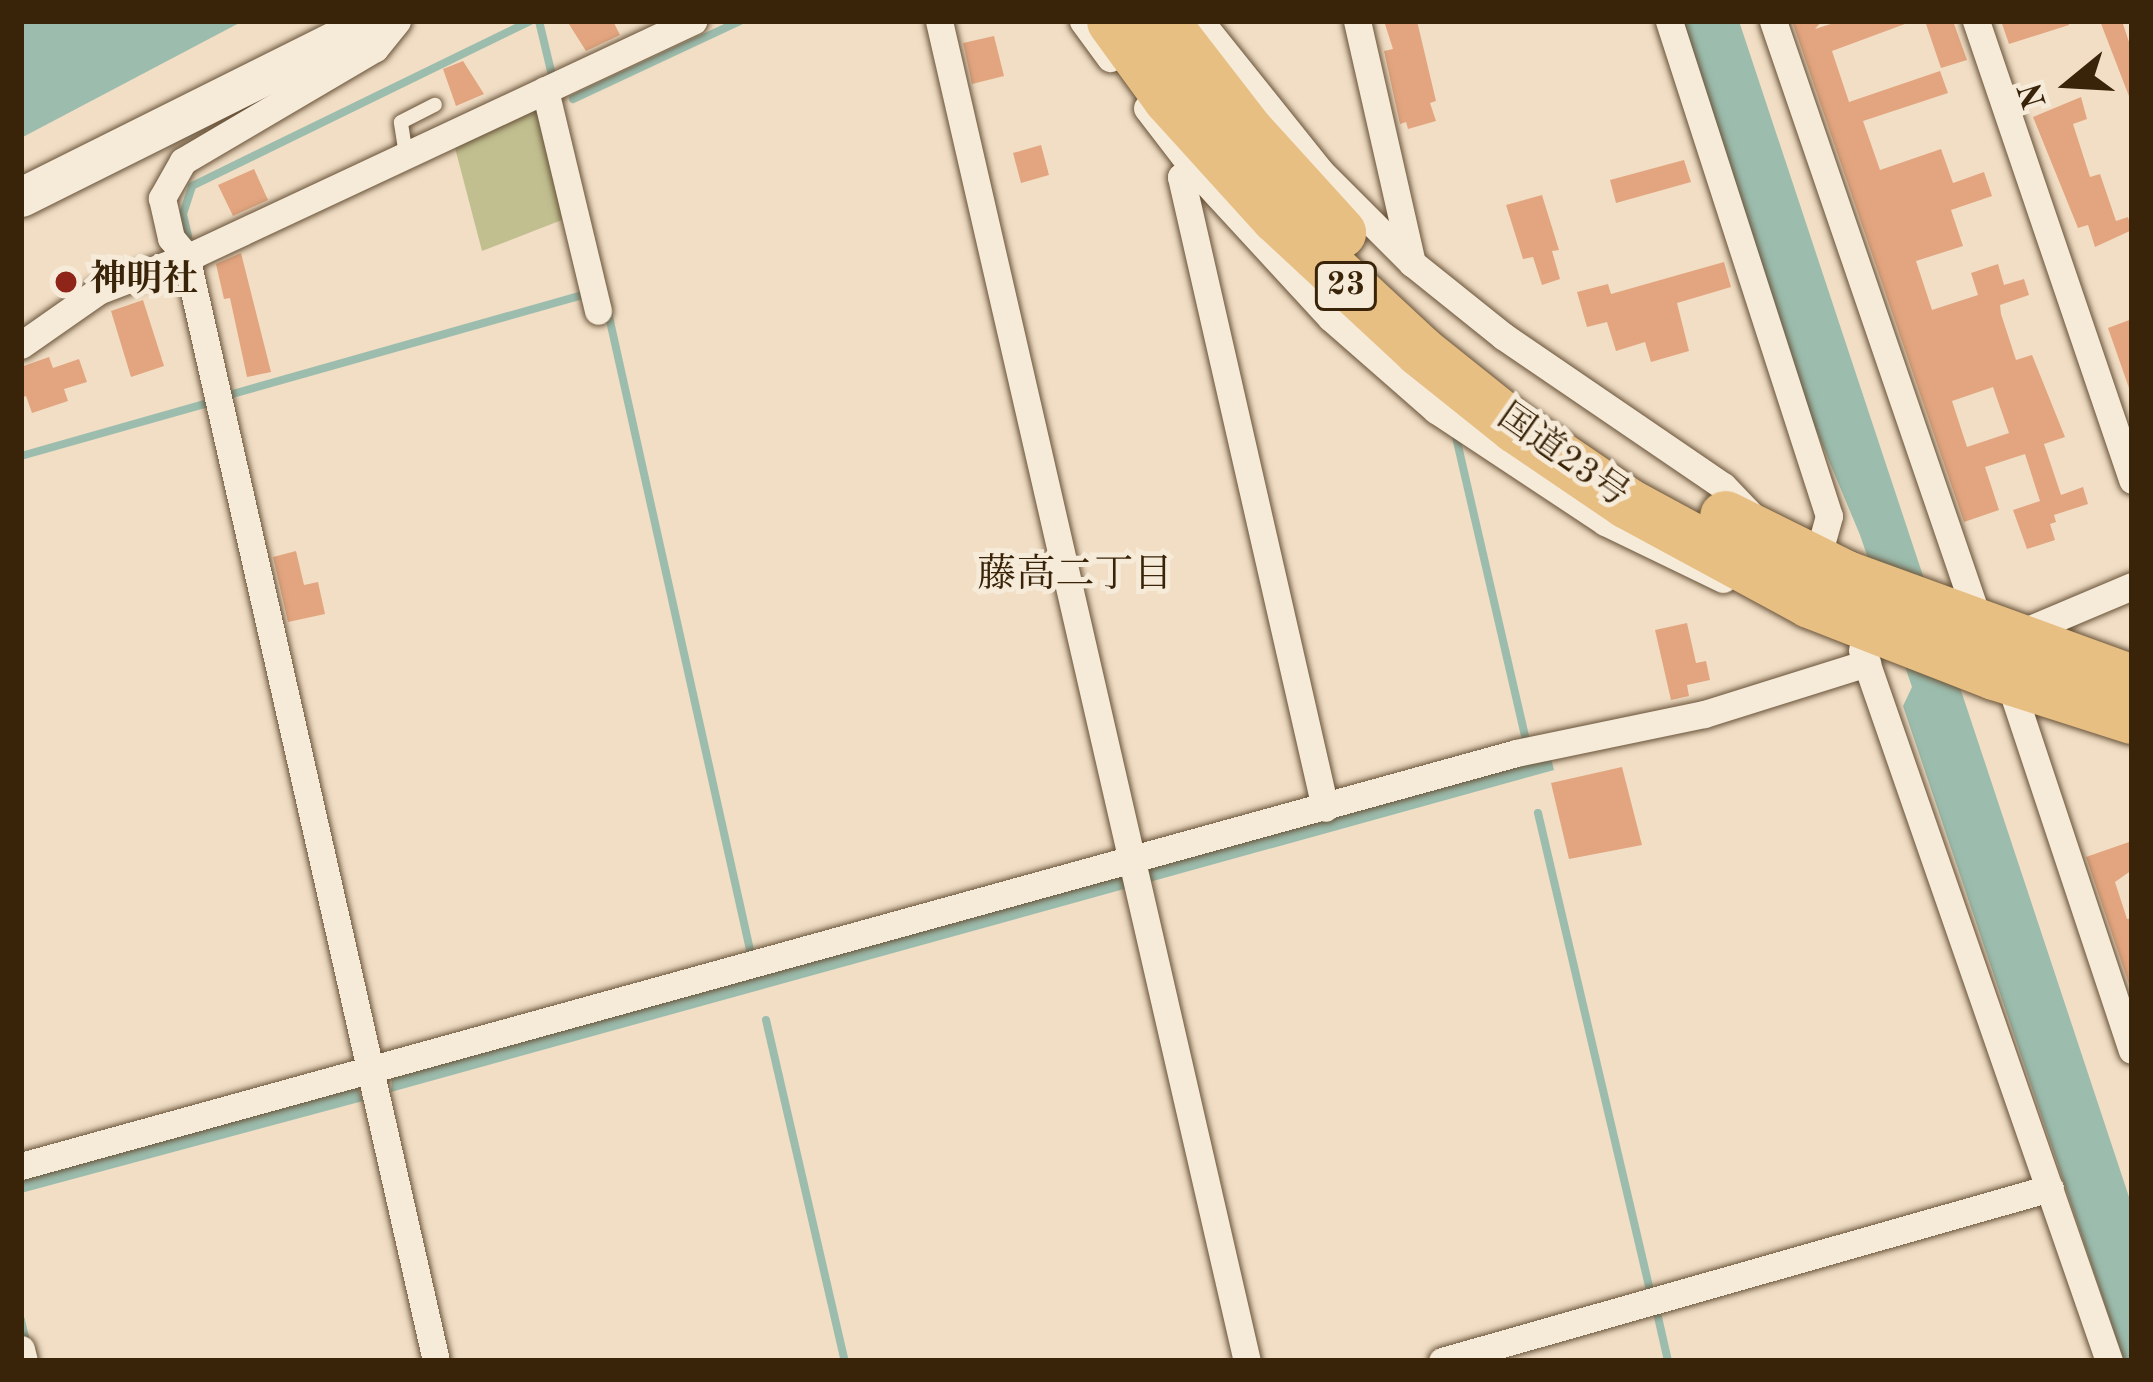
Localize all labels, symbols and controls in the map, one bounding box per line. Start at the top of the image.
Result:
north arrow [2009,24,2129,144]
text: N [2015,78,2054,112]
road number: 23 [1313,259,1379,313]
place label: 神明社 [90,260,198,304]
marker: 神明社 [53,269,79,295]
street label: 国道23号 [1488,396,1636,518]
district label: 藤高二丁目 [978,553,1172,599]

